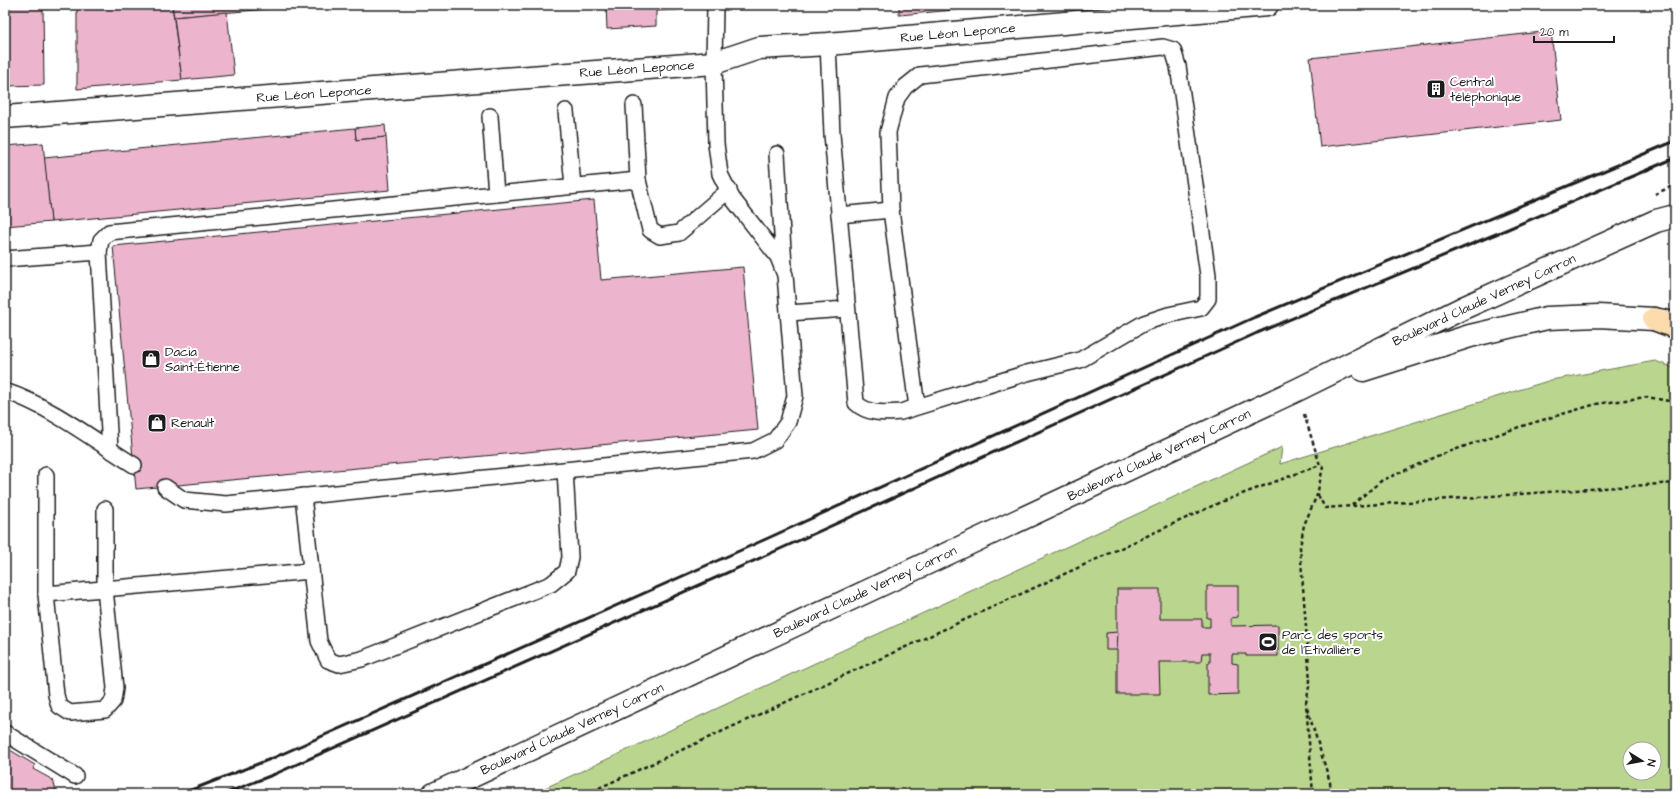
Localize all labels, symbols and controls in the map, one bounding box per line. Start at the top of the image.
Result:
scale bar [1534,18,1614,44]
street label: Rue Léon Leponce [900,19,1016,47]
text: 20 m [1540,24,1569,41]
street label: Rue Léon Leponce [579,56,695,82]
place label: Central téléphonique [1450,73,1521,106]
building icon: Central téléphonique [1425,78,1447,100]
street label: Rue Léon Leponce [256,81,372,107]
street label: Boulevard Claude Verney Carron [1389,249,1579,351]
place label: Dacia Saint-Étienne [165,343,240,376]
shop icon: Dacia Saint-Étienne [140,348,162,370]
street label: Boulevard Claude Verney Carron [1064,404,1254,506]
shop icon: Renault [146,412,168,434]
place label: Renault [171,414,215,432]
street label: Boulevard Claude Verney Carron [770,541,960,643]
place label: Parc des sports de l'Etivallière [1282,626,1383,659]
sports icon: Parc des sports de l'Etivallière [1257,631,1279,653]
street label: Boulevard Claude Verney Carron [477,678,667,780]
north arrow [1622,741,1662,781]
text: N [1643,758,1659,768]

